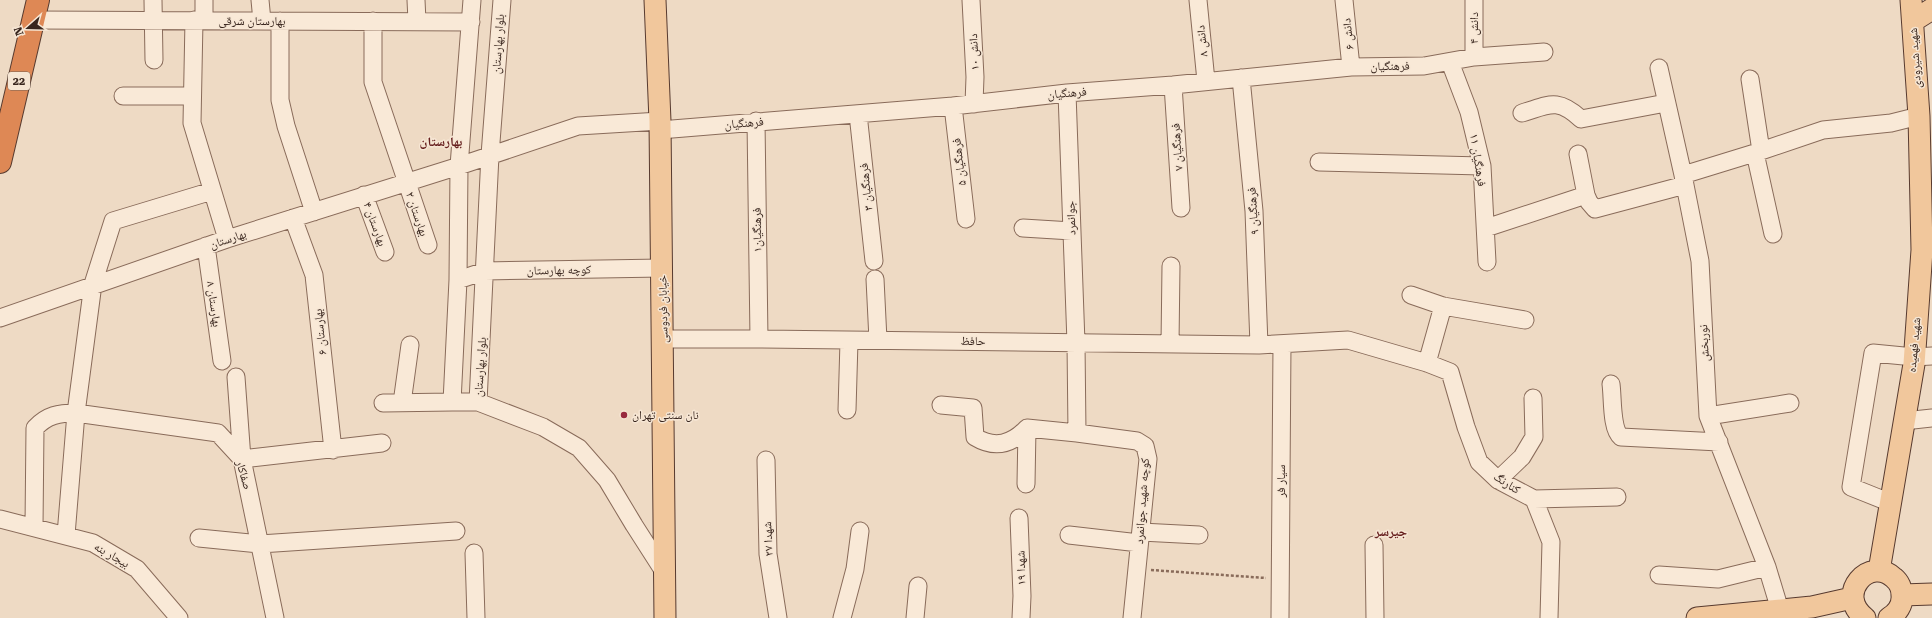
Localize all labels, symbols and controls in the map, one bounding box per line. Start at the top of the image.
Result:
north arrow [8,8,48,48]
street label: دانش ۴ [1467,12,1481,44]
street label: بلوار بهارستان [489,13,507,75]
street label: بهارستان شرقی [219,14,285,28]
street label: دانش ۶ [1339,17,1357,51]
street label: دانش ۸ [1193,24,1211,58]
text: N [11,25,27,37]
street label: شهید شیرودی [1906,27,1924,89]
street label: دانش ۱۰ [966,33,982,71]
street label: فرهنگیان [1370,59,1410,74]
road number: 22 [8,72,30,90]
street label: فرهنگیان [1047,84,1087,102]
street label: فرهنگیان [724,114,764,132]
street label: فرهنگیان ۷ [1168,123,1186,171]
street label: فرهنگیان ۱۱ [1467,133,1489,187]
district label: بهارستان [420,134,463,149]
street label: فرهنگیان ۵ [949,137,969,187]
street label: فرهنگیان ۳ [857,162,876,212]
street label: فرهنگیان ۹ [1244,187,1262,235]
street label: بهارستان ۲ [402,190,431,238]
street label: بهارستان ۴ [360,200,389,248]
street label: جوانمرد [1063,200,1079,235]
street label: فرهنگیان۱ [750,207,765,253]
street label: بهارستان [208,226,248,252]
street label: کوچه بهارستان [527,262,591,278]
street label: خیابان فردوسی [655,275,671,343]
street label: بهارستان ۸ [203,280,224,328]
street label: بهارستان ۶ [311,308,330,356]
street label: شهید فهمیده [1905,317,1924,373]
street label: نوربخش [1696,324,1712,362]
street label: حافظ [960,334,986,348]
street label: بلوار بهارستان [471,336,489,398]
place label: نان سنتی تهران [632,408,699,422]
marker: نان سنتی تهران [619,410,629,420]
street label: کوچه شهید جوانمرد [1132,457,1152,545]
street label: صفاکار [233,458,255,491]
street label: سیار فر [1274,464,1288,498]
street label: کنارنگ [1491,469,1523,497]
street label: ۲۷ شهدا [760,521,776,557]
district label: جیرسر [1374,524,1407,539]
street label: بیجار بنه [92,539,132,571]
street label: شهدا ۱۹ [1013,550,1029,586]

